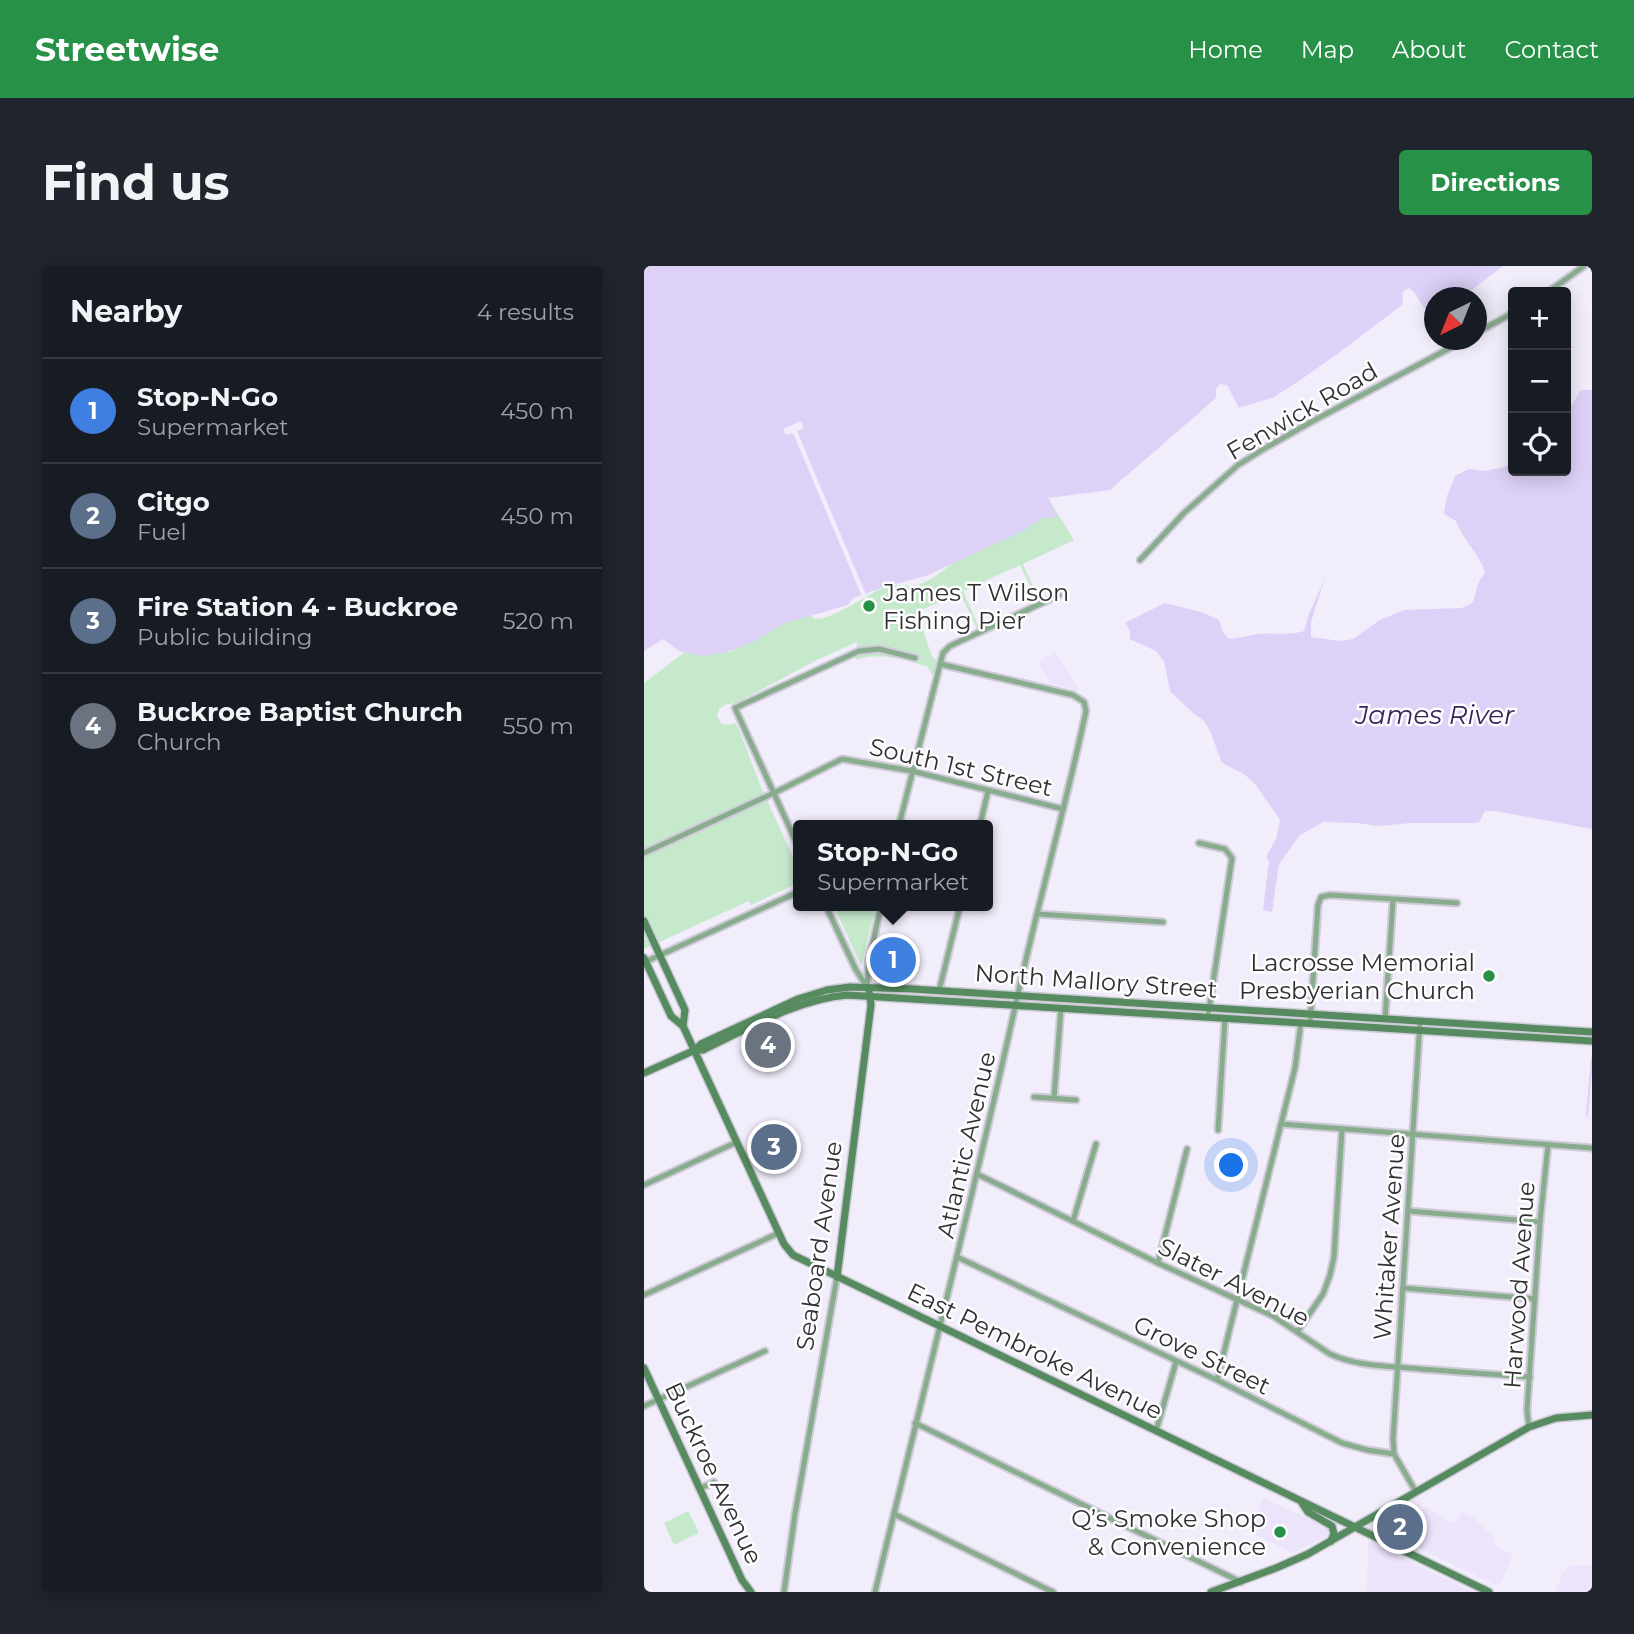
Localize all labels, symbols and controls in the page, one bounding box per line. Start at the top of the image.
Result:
text: Streetwise [35,29,219,69]
text: Home [1188,35,1263,64]
text: Map [1301,35,1354,64]
text: About [1392,35,1466,64]
text: Contact [1504,35,1599,64]
button: Directions [1399,150,1592,215]
text: Find us [42,153,230,212]
north arrow [1424,287,1487,350]
map controls [1508,287,1571,476]
button: + [1508,287,1571,350]
text: Nearby [70,293,182,330]
text: 4 results [477,298,574,326]
button: − [1508,350,1571,413]
street label: Fenwick Road [1221,356,1383,466]
text: Stop-N-Go [137,381,278,413]
text: 1 [88,397,98,425]
text: 450 m [500,397,574,425]
text: Supermarket [137,413,289,441]
button: locate [1508,413,1571,476]
text: Citgo [137,486,210,518]
text: 2 [86,502,100,530]
text: 450 m [500,502,574,530]
text: Fuel [137,518,187,546]
place label: James T Wilson Fishing Pier [882,578,1069,635]
text: Fire Station 4 - Buckroe [137,591,458,623]
marker: James T Wilson Fishing Pier [861,598,877,614]
text: 3 [86,607,100,635]
text: 520 m [502,607,574,635]
text: Public building [137,623,312,651]
text: Buckroe Baptist Church [137,696,463,728]
water label: James River [1355,699,1515,731]
text: 4 [85,712,101,740]
text: 550 m [502,712,574,740]
text: Church [137,728,222,756]
street label: South 1st Street [867,732,1056,802]
popup [793,820,993,911]
text: Stop-N-Go [817,836,958,868]
text: Supermarket [817,868,969,896]
pin: 1 [870,934,916,986]
place label: Lacrosse Memorial Presbyerian Church [1239,948,1475,1005]
street label: North Mallory Street [974,958,1219,1004]
marker: Lacrosse Memorial Presbyerian Church [1481,968,1497,984]
pin: 4 [745,1019,791,1071]
street label: Atlantic Avenue [930,1049,1002,1241]
pin: 3 [751,1121,797,1173]
street label: Whitaker Avenue [1367,1133,1411,1341]
street label: Seaboard Avenue [790,1140,848,1352]
your location [1214,1148,1248,1182]
street label: Harwood Avenue [1497,1180,1541,1390]
street label: Slater Avenue [1154,1231,1314,1333]
street label: East Pembroke Avenue [903,1276,1167,1426]
street label: Grove Street [1129,1309,1275,1401]
street label: Buckroe Avenue [659,1377,769,1569]
pin: 2 [1377,1501,1423,1553]
place label: Q’s Smoke Shop & Convenience [1071,1504,1266,1561]
marker: Q’s Smoke Shop & Convenience [1272,1524,1288,1540]

